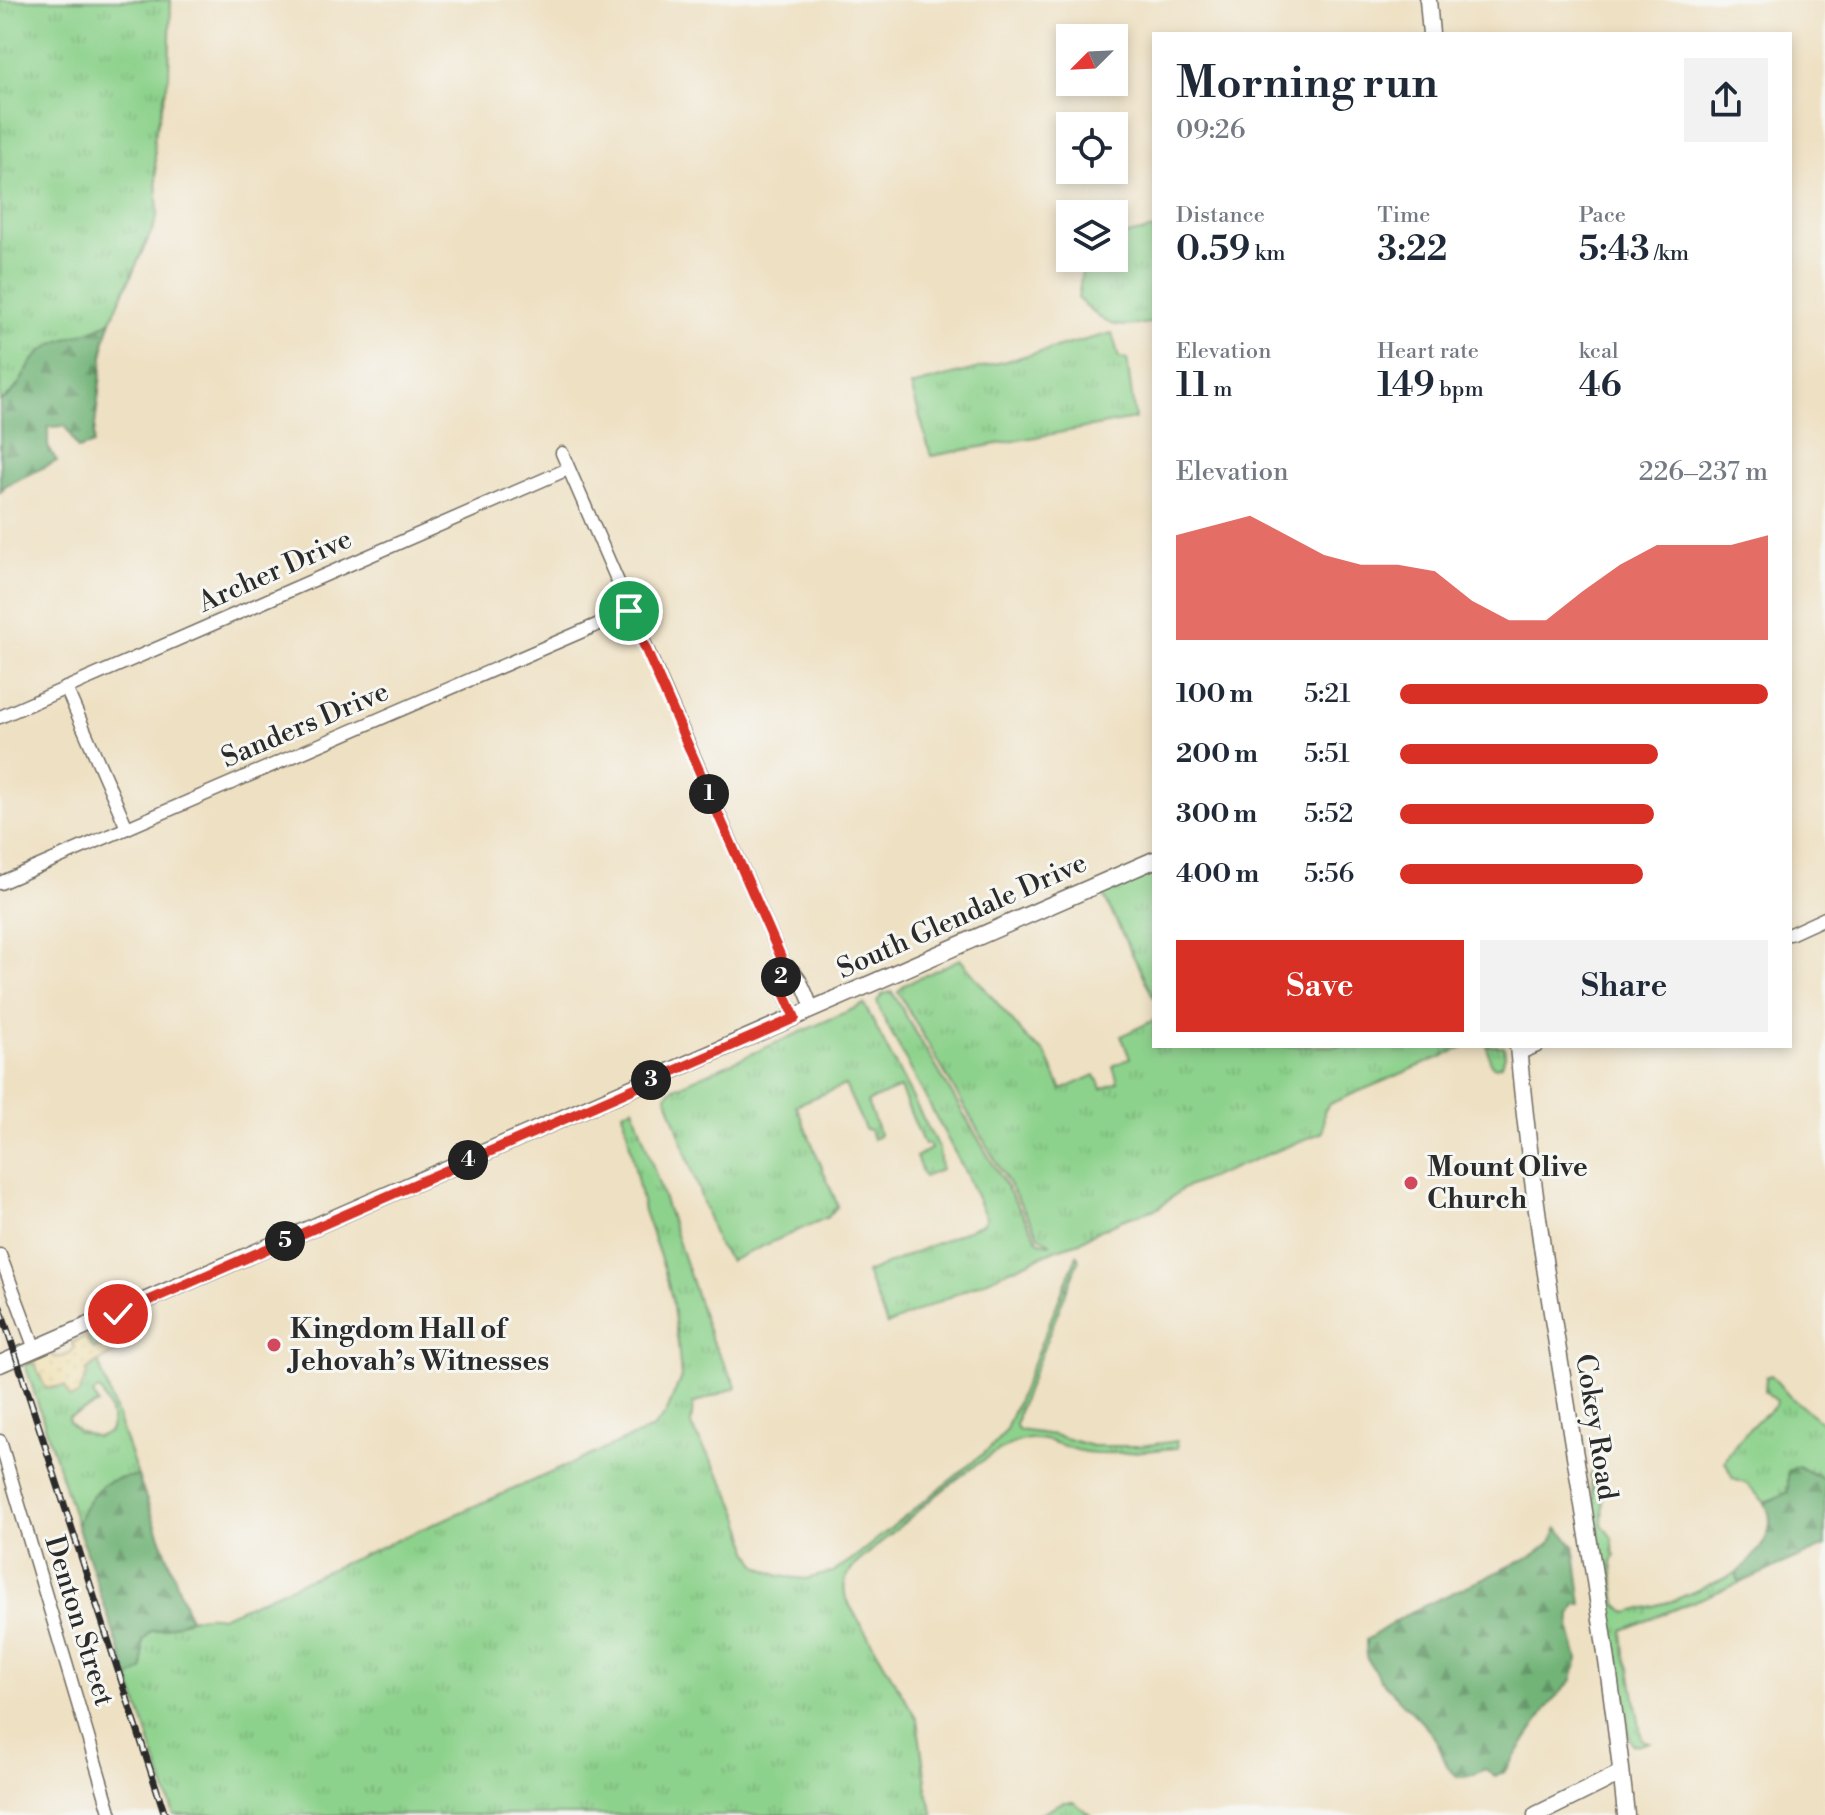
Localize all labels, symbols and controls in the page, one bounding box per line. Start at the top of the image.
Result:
north arrow [1056,24,1128,96]
map controls [1056,24,1128,272]
text: Morning run [1176,56,1438,111]
button: share [1684,58,1768,142]
button: locate [1056,112,1128,184]
text: 09:26 [1176,114,1245,146]
button: layers [1056,200,1128,272]
text: Distance [1176,202,1265,229]
text: Time [1377,202,1430,229]
text: Pace [1579,202,1626,229]
text: 0.59 [1176,229,1250,271]
text: 3:22 [1377,229,1447,271]
text: 5:43 [1579,229,1650,271]
text: km [1250,240,1286,267]
text: /km [1650,240,1689,267]
text: Elevation [1176,338,1271,365]
text: Heart rate [1377,338,1479,365]
text: kcal [1579,338,1619,365]
text: 11 [1176,365,1209,407]
text: 149 [1377,365,1435,407]
text: 46 [1579,365,1622,407]
text: m [1209,376,1232,403]
text: bpm [1435,376,1484,403]
text: Elevation [1176,456,1289,488]
text: 226–237 m [1639,456,1768,488]
street label: Archer Drive [192,521,357,621]
pin [595,577,663,645]
icon: arrive [607,589,651,633]
street label: Sanders Drive [216,674,394,776]
text: 100 m [1176,678,1253,710]
text: 5:21 [1304,678,1351,710]
text: 200 m [1176,738,1258,770]
text: 5:51 [1304,738,1350,770]
pin: 1 [689,774,729,814]
text: 1 [704,780,714,807]
text: 300 m [1176,798,1257,830]
text: 5:52 [1304,798,1353,830]
street label: South Glendale Drive [832,845,1092,987]
text: 400 m [1176,858,1259,890]
text: 5:56 [1304,858,1354,890]
button: Save [1176,940,1464,1032]
button: Share [1480,940,1768,1032]
pin: 2 [761,957,801,997]
text: 2 [774,963,788,990]
pin: 3 [631,1060,671,1100]
text: 3 [644,1066,658,1093]
pin: 4 [448,1140,488,1180]
text: 4 [461,1146,475,1173]
place label: Mount Olive Church [1427,1150,1588,1217]
marker: Mount Olive Church [1402,1174,1420,1192]
pin: 5 [265,1221,305,1261]
text: 5 [278,1227,292,1254]
pin [84,1280,152,1348]
icon: check [96,1292,140,1336]
place label: Kingdom Hall of Jehovah’s Witnesses [286,1312,549,1379]
marker: Kingdom Hall of Jehovah’s Witnesses [265,1336,283,1354]
street label: Cokey Road [1567,1351,1625,1503]
street label: Denton Street [36,1532,122,1711]

